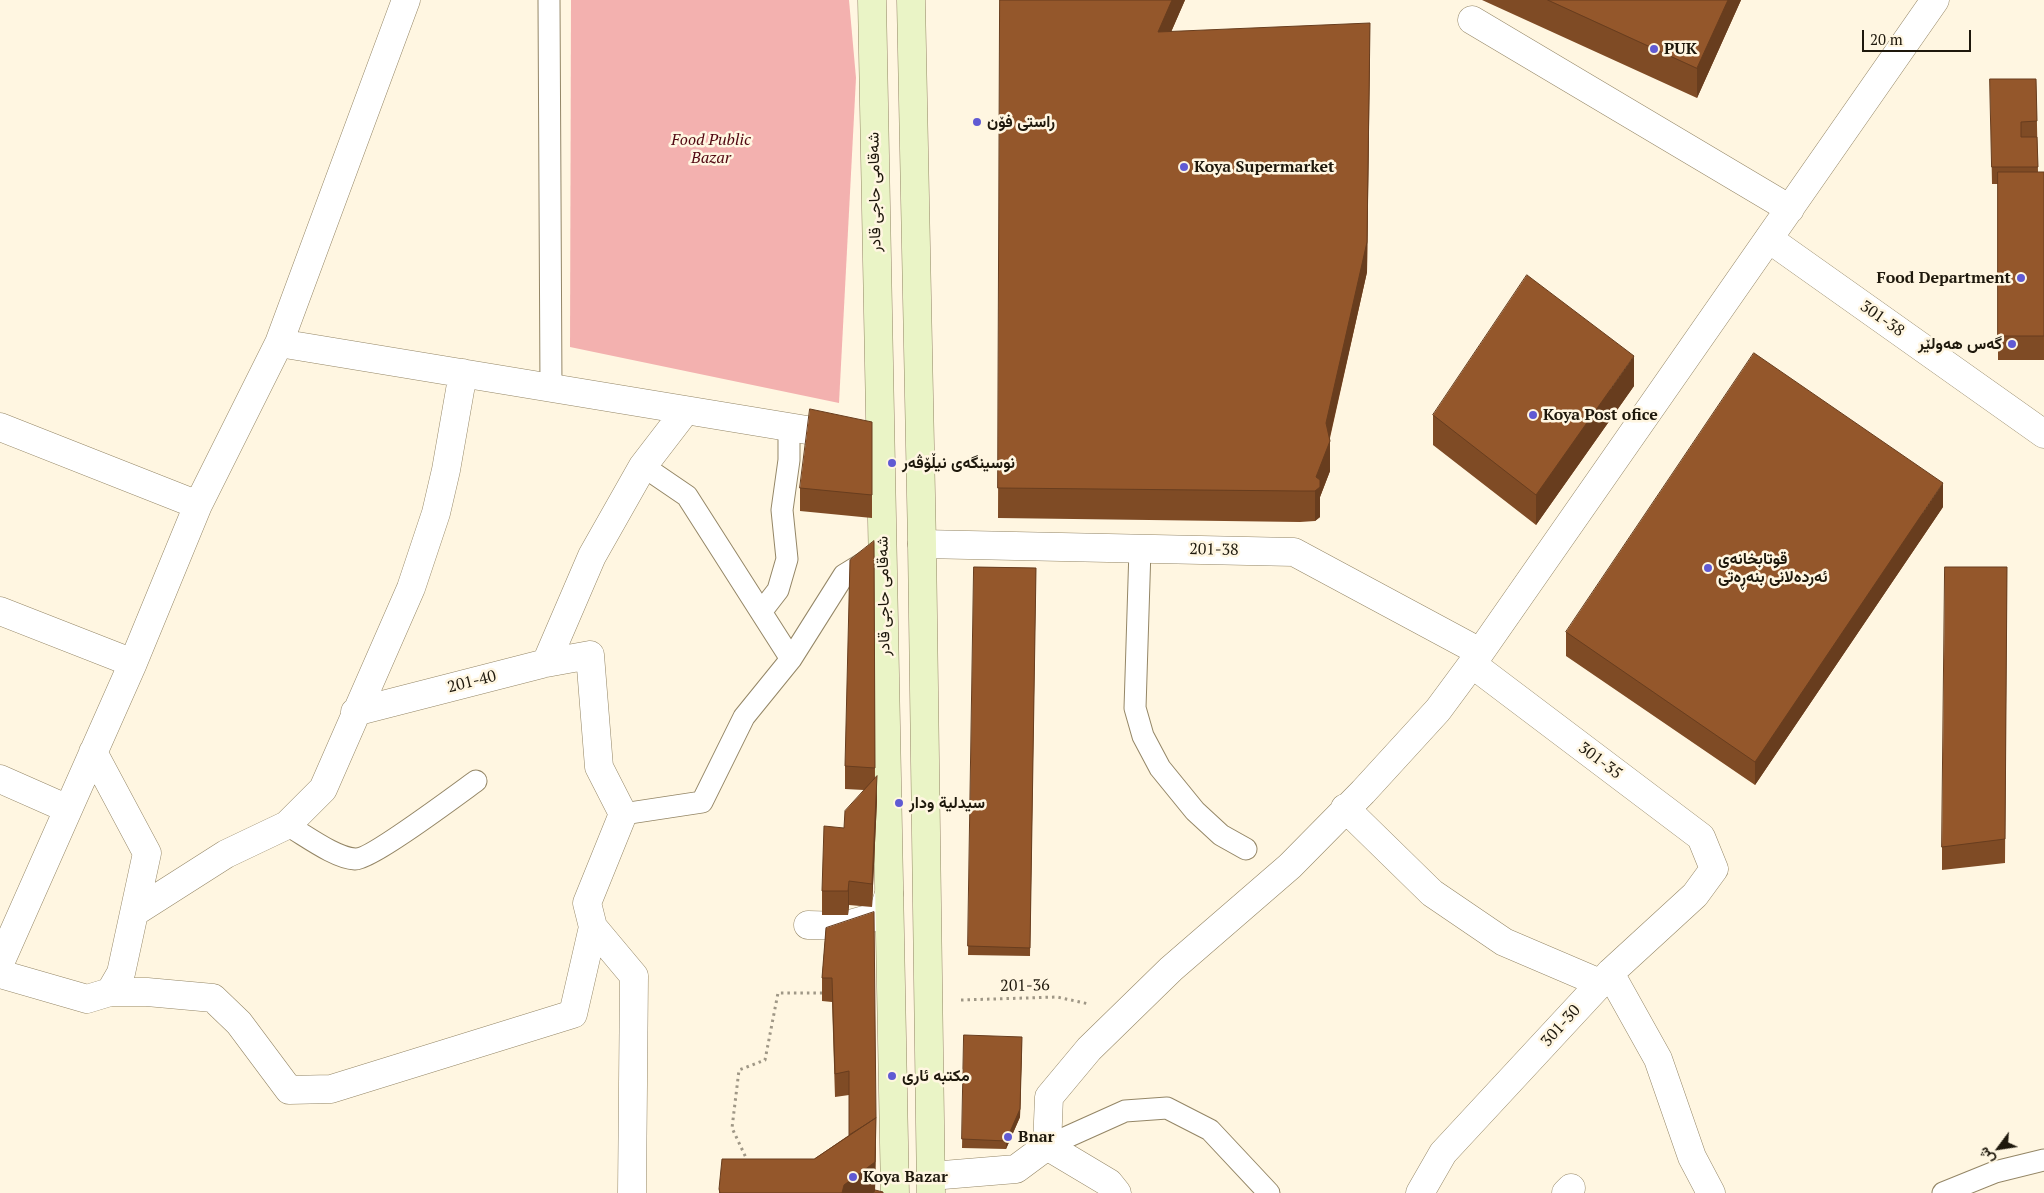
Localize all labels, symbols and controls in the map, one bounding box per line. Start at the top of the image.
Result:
scale bar [1864,20,1973,52]
text: 20 m [1870,29,1903,49]
place label: PUK [1664,39,1697,59]
marker: PUK [1648,43,1660,55]
place label: راستى فۆن [987,112,1055,132]
marker: راستى فۆن [971,116,983,128]
park label: Food Public Bazar [671,130,751,168]
street label: شەقامی حاجی قادر [864,132,886,252]
place label: Koya Supermarket [1194,157,1334,177]
marker: Koya Supermarket [1178,161,1190,173]
place label: Food Department [1877,268,2011,288]
marker: Food Department [2015,272,2027,284]
street label: 301-38 [1856,297,1908,341]
place label: گەس هەولێر [1918,334,2002,354]
marker: گەس هەولێر [2006,338,2018,350]
place label: Koya Post ofice [1543,405,1658,425]
marker: Koya Post ofice [1527,409,1539,421]
place label: نوسینگەی نیڵۆڤەر [902,453,1015,473]
marker: نوسینگەی نیڵۆڤەر [886,457,898,469]
street label: شەقامی حاجی قادر [873,536,895,656]
street label: 201-38 [1189,540,1239,560]
place label: قوتابخانه‌ی ئه‌رده‌لانی بنه‌ڕه‌تی [1718,549,1828,587]
marker: قوتابخانه‌ی ئه‌رده‌لانی بنه‌ڕه‌تی [1702,562,1714,574]
street label: 201-40 [446,667,498,697]
street label: 301-35 [1574,738,1626,784]
place label: سيدلية ودار [909,793,985,813]
marker: سيدلية ودار [893,797,905,809]
street label: 201-36 [1000,976,1050,996]
street label: 301-30 [1537,1001,1585,1051]
place label: مكتبە ئارى [902,1066,970,1086]
marker: مكتبە ئارى [886,1070,898,1082]
north arrow [1974,1123,2024,1173]
place label: Bnar [1018,1127,1054,1147]
marker: Bnar [1002,1131,1014,1143]
text: ش [1973,1144,1998,1168]
place label: Koya Bazar [863,1167,948,1187]
marker: Koya Bazar [847,1171,859,1183]

